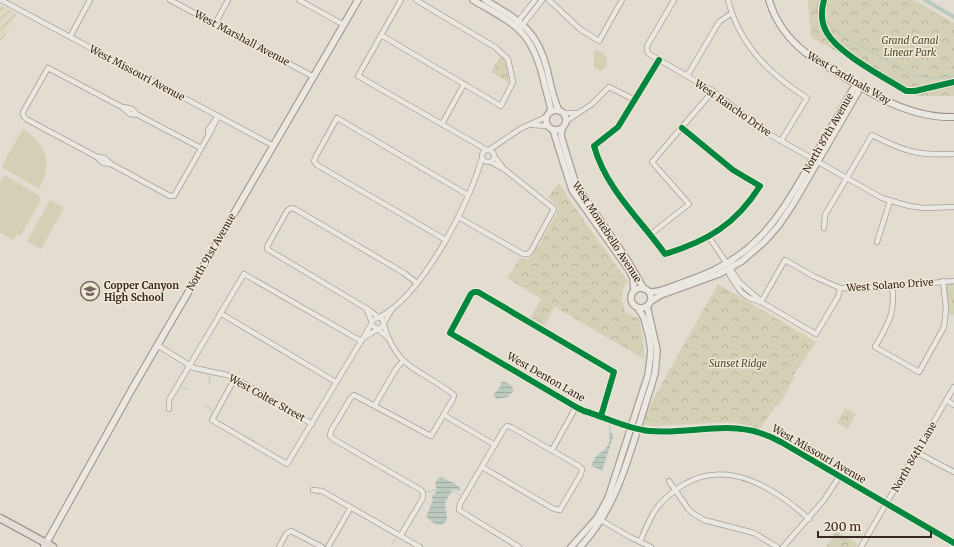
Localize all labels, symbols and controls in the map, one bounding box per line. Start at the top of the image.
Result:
street label: West Marshall Avenue [191,7,292,69]
park label: Grand Canal Linear Park [882,34,938,59]
street label: West Missouri Avenue [86,42,187,104]
street label: West Cardinals Way [804,48,893,107]
street label: West Rancho Drive [691,76,774,139]
street label: North 87th Avenue [800,91,856,175]
street label: West Montebello Avenue [569,178,645,285]
street label: North 91st Avenue [184,211,238,293]
street label: West Solano Drive [845,275,934,295]
place label: Copper Canyon High School [104,279,179,304]
school or university icon: Copper Canyon High School [79,280,101,302]
street label: West Denton Lane [504,349,587,405]
park label: Sunset Ridge [709,357,767,370]
street label: West Colter Street [226,371,308,424]
street label: North 84th Lane [889,419,939,495]
street label: West Missouri Avenue [769,421,868,486]
scale bar [818,513,931,539]
text: 200 m [824,519,861,534]

